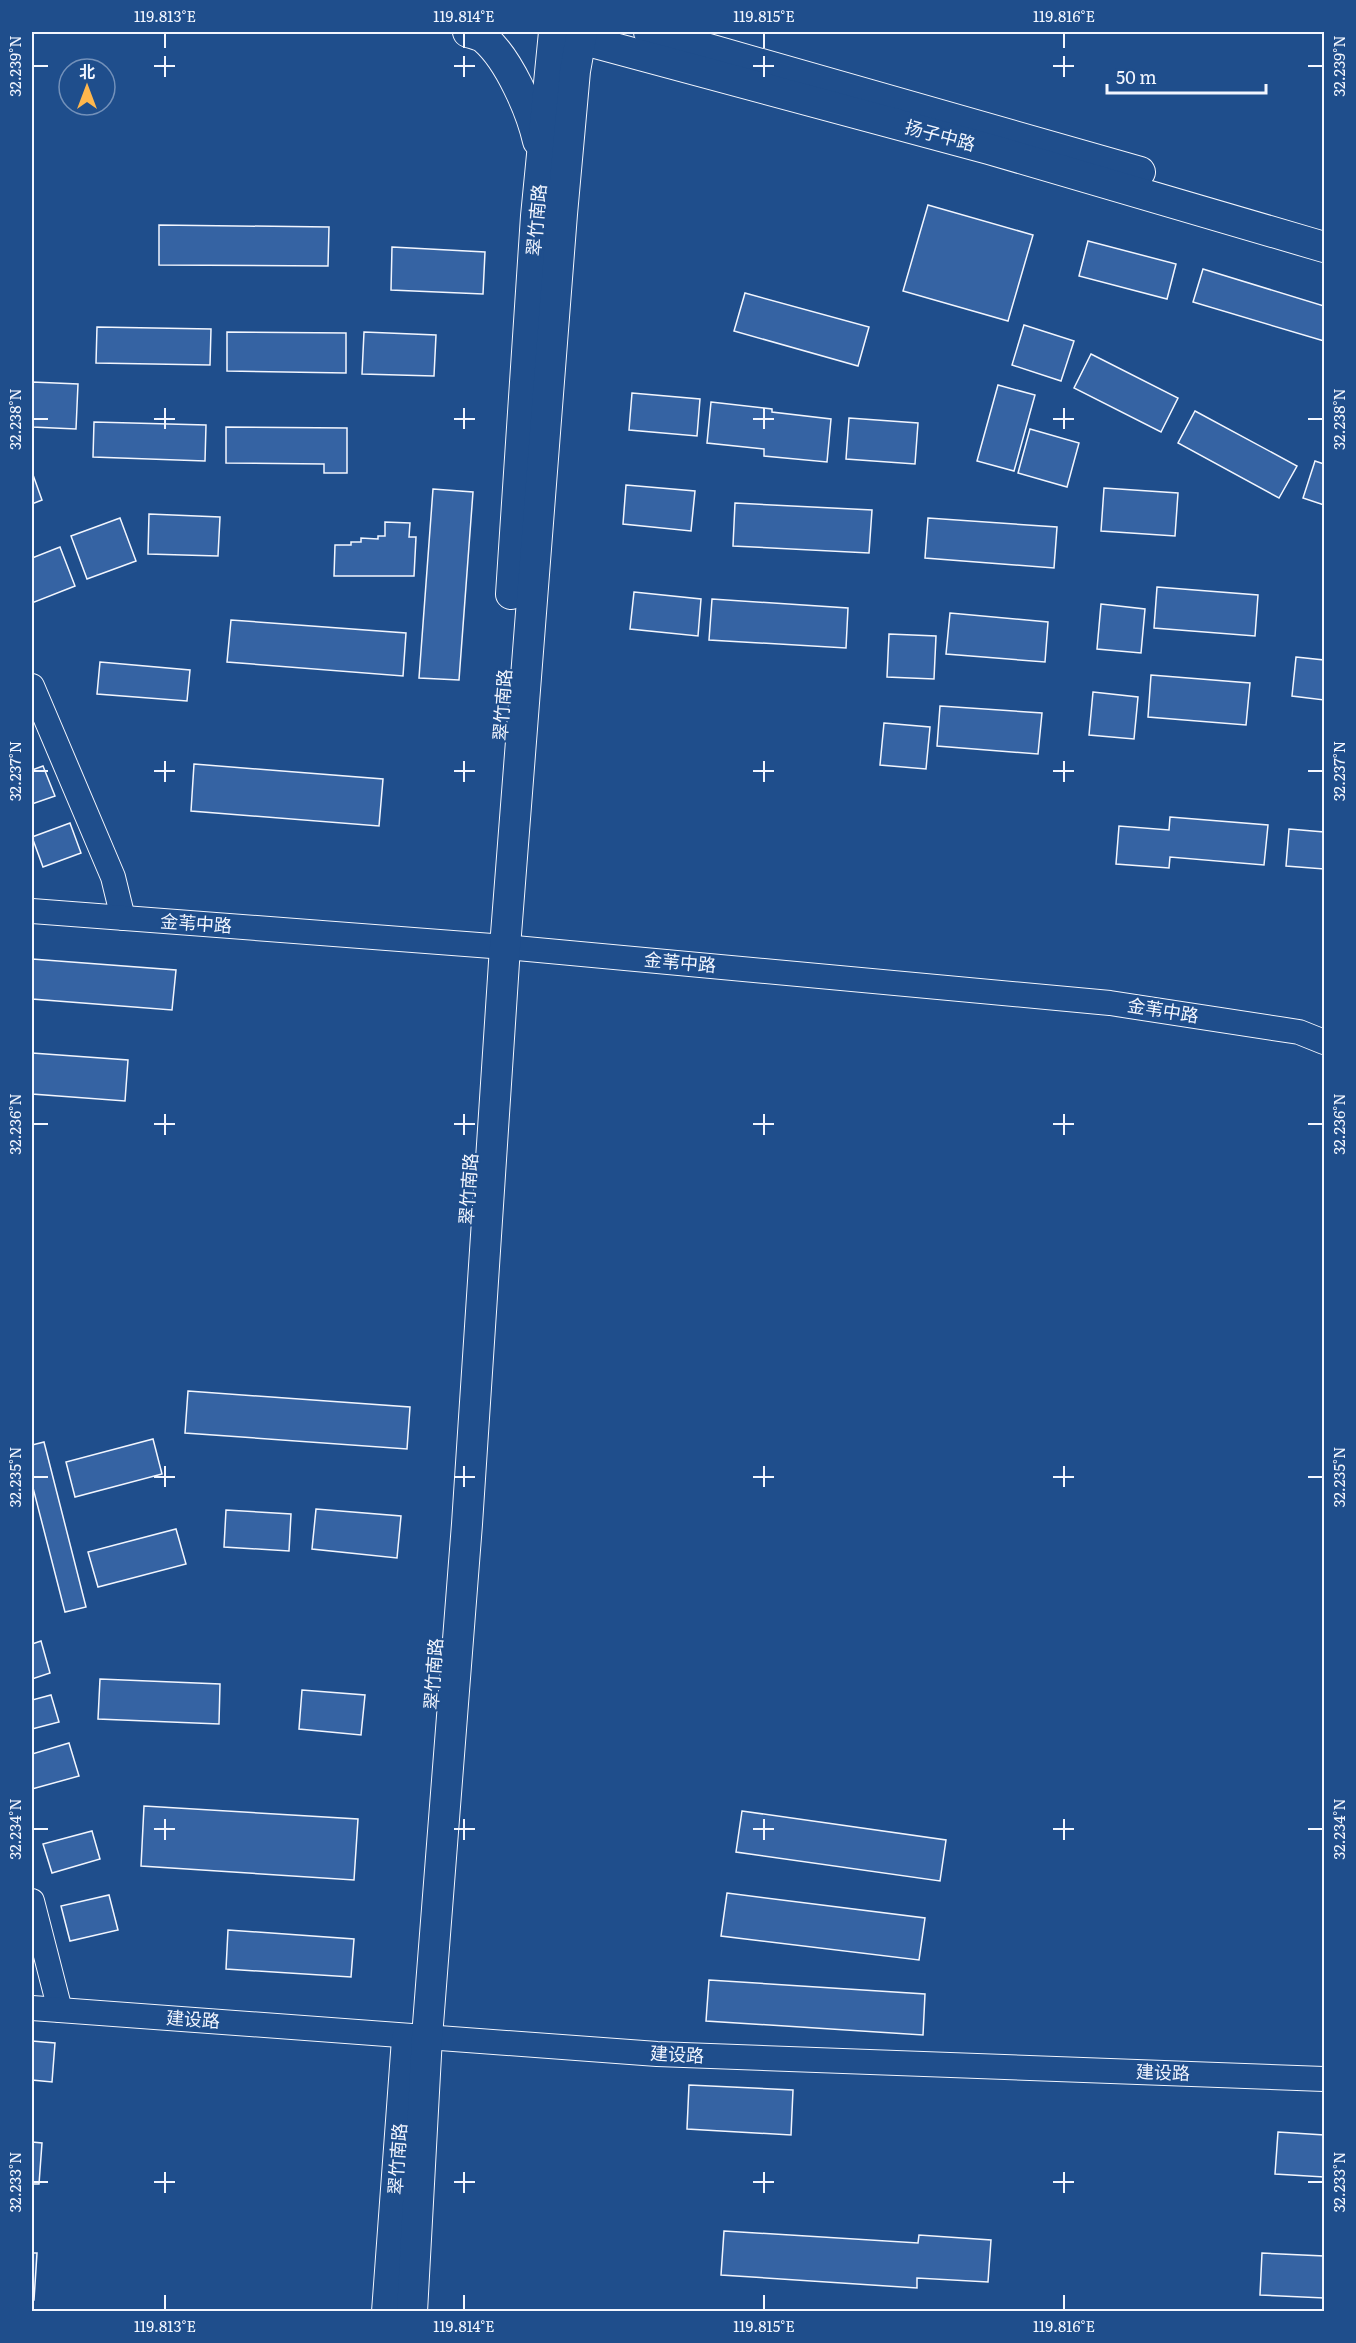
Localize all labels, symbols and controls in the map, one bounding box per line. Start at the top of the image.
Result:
text: 119.813°E [134,4,196,27]
text: 119.814°E [433,4,495,27]
text: 119.815°E [733,4,795,27]
text: 119.816°E [1033,4,1095,27]
text: 32.239°N [3,35,26,97]
text: 32.239°N [1327,35,1350,97]
north arrow [57,57,117,117]
scale bar [1107,57,1266,95]
text: 北 [79,59,95,83]
text: 50 m [1116,63,1157,90]
street label: 扬子中路 [902,112,979,157]
street label: 翠竹南路 [519,183,552,257]
text: 32.238°N [3,388,26,450]
text: 32.238°N [1327,388,1350,450]
street label: 翠竹南路 [486,668,517,742]
text: 32.237°N [3,741,26,801]
text: 32.237°N [1327,741,1350,801]
street label: 金苇中路 [159,907,233,938]
street label: 金苇中路 [643,945,717,978]
street label: 金苇中路 [1126,991,1201,1028]
text: 32.236°N [3,1093,26,1155]
text: 32.236°N [1327,1093,1350,1155]
street label: 翠竹南路 [452,1152,483,1226]
text: 32.235°N [3,1446,26,1508]
text: 32.235°N [1327,1446,1350,1508]
street label: 翠竹南路 [417,1637,448,1711]
text: 32.234°N [3,1798,26,1860]
text: 32.234°N [1327,1798,1350,1860]
street label: 建设路 [165,2003,221,2034]
street label: 建设路 [649,2039,705,2068]
street label: 建设路 [1136,2057,1191,2086]
street label: 翠竹南路 [381,2122,412,2196]
text: 32.233°N [3,2151,26,2213]
text: 32.233°N [1327,2151,1350,2213]
text: 119.813°E [134,2314,196,2337]
text: 119.814°E [433,2314,495,2337]
text: 119.815°E [733,2314,795,2337]
text: 119.816°E [1033,2314,1095,2337]

